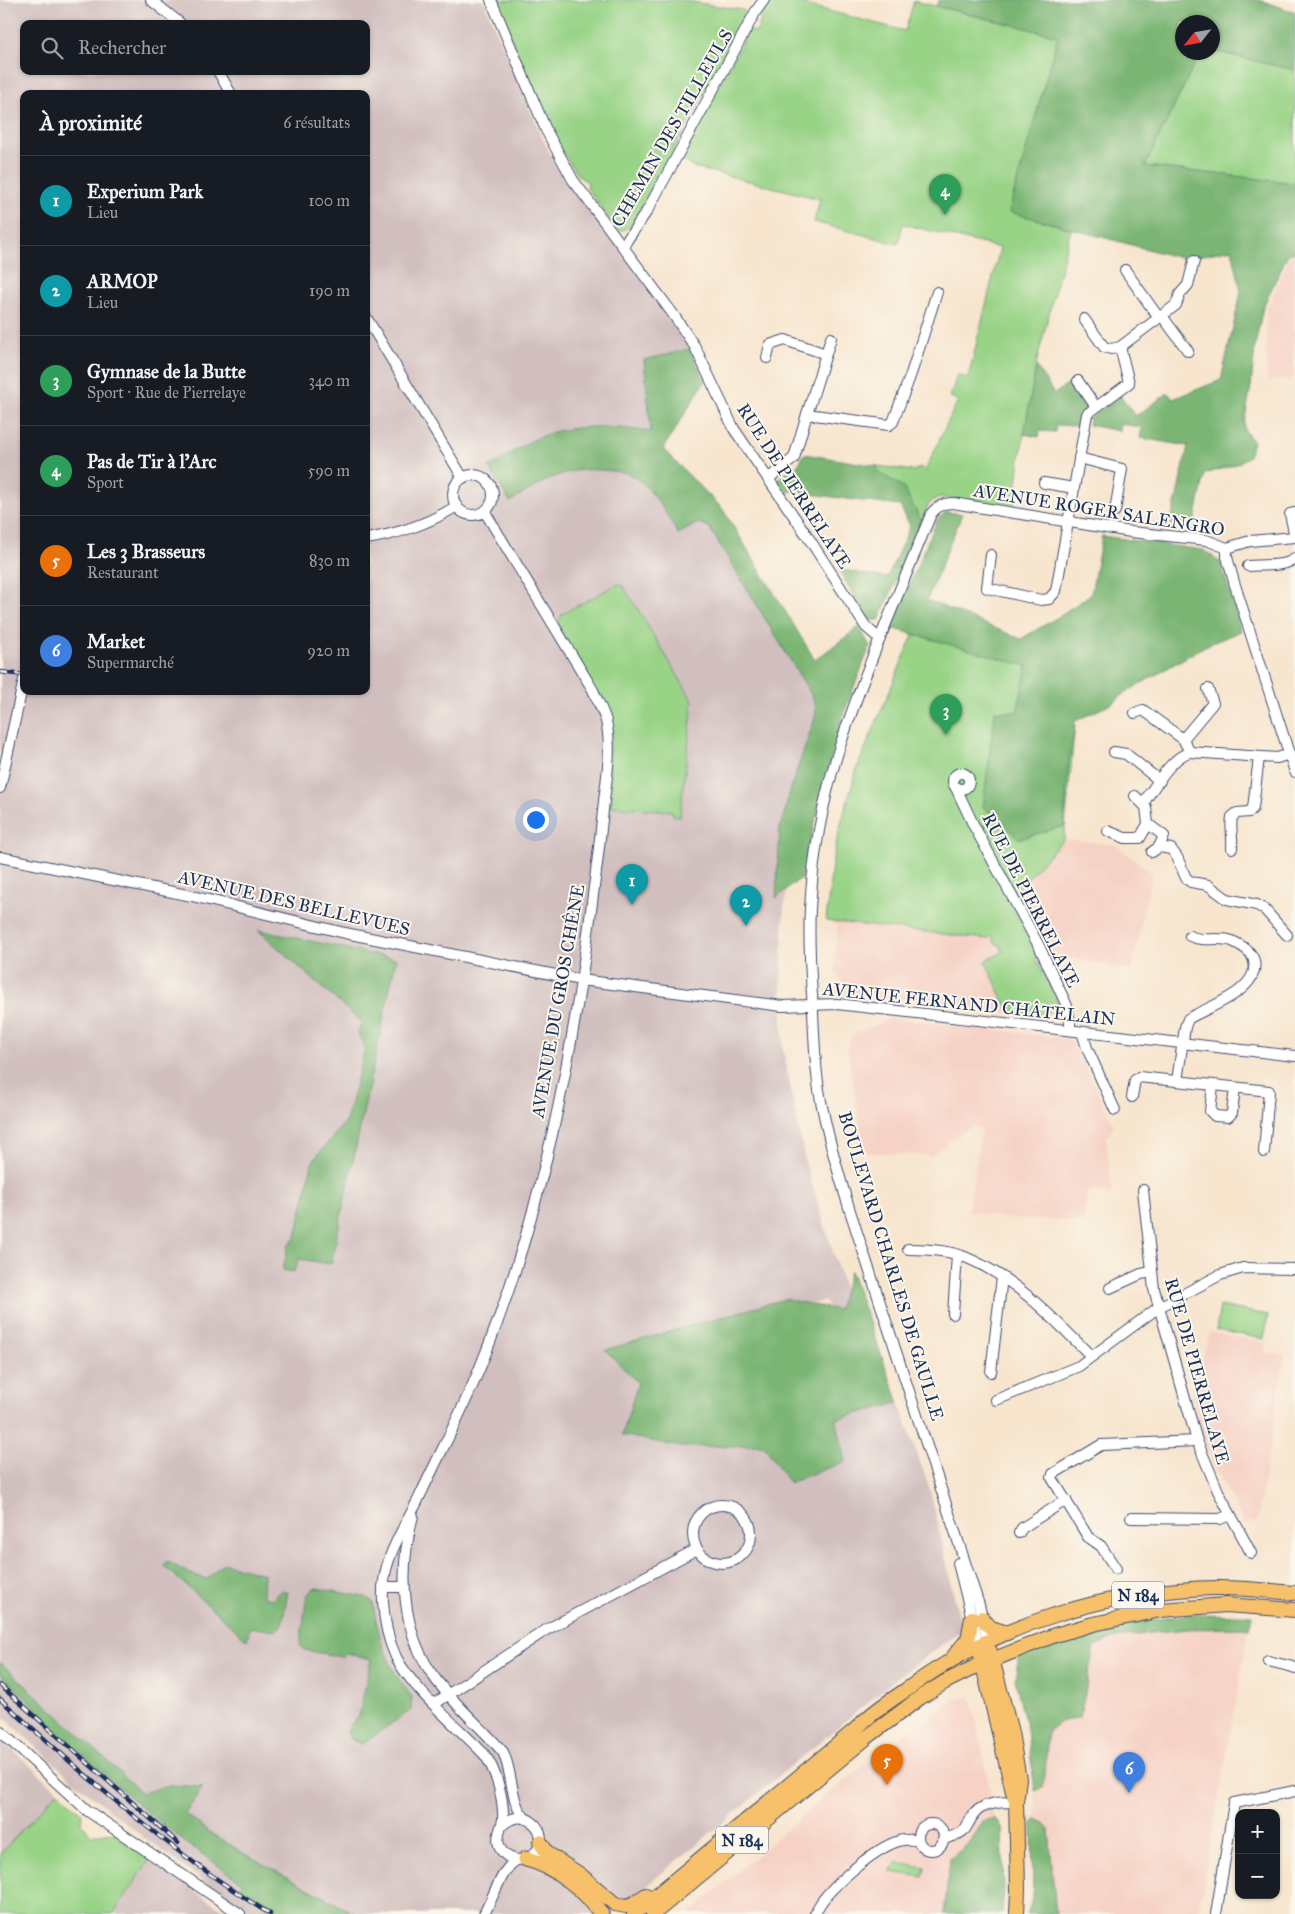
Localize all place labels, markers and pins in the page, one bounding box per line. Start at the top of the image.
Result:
pin: 4 [929,174,961,215]
pin: 3 [930,694,962,735]
pin: 1 [616,864,648,905]
pin: 2 [730,885,762,926]
pin: 5 [871,1744,903,1785]
pin: 6 [1113,1752,1145,1793]

